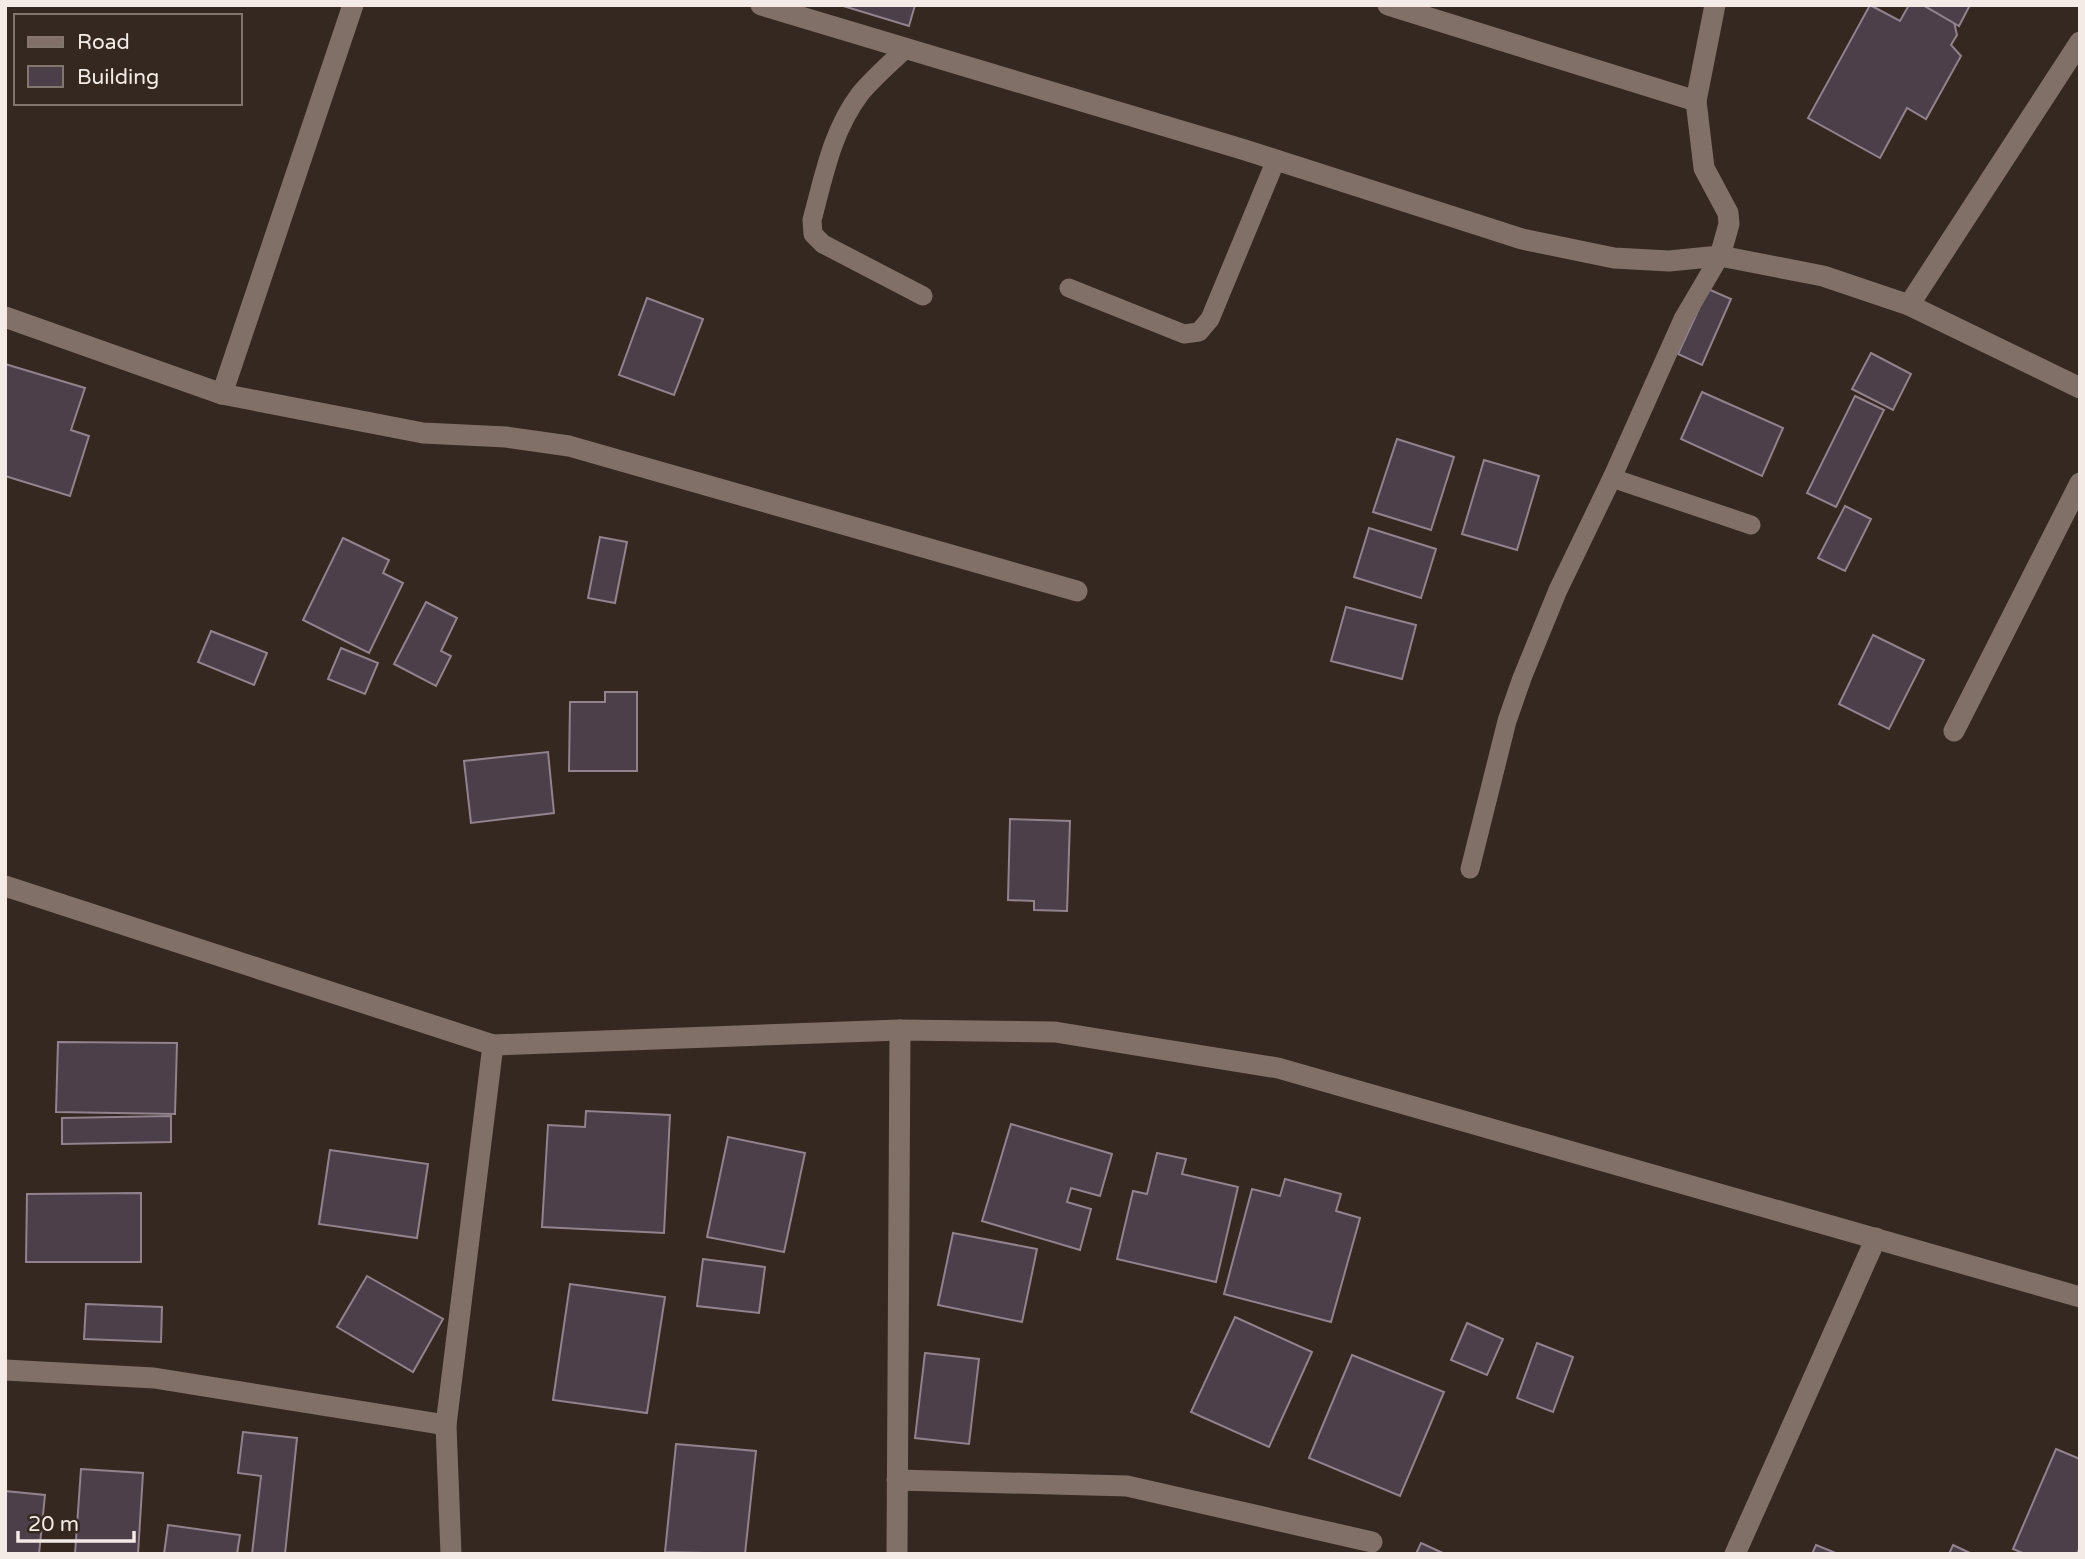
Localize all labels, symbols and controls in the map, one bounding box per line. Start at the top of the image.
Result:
legend [14,14,242,105]
text: Road [77,30,130,55]
text: Building [77,65,159,90]
scale bar [18,1500,133,1544]
text: 20 m [28,1512,79,1537]

